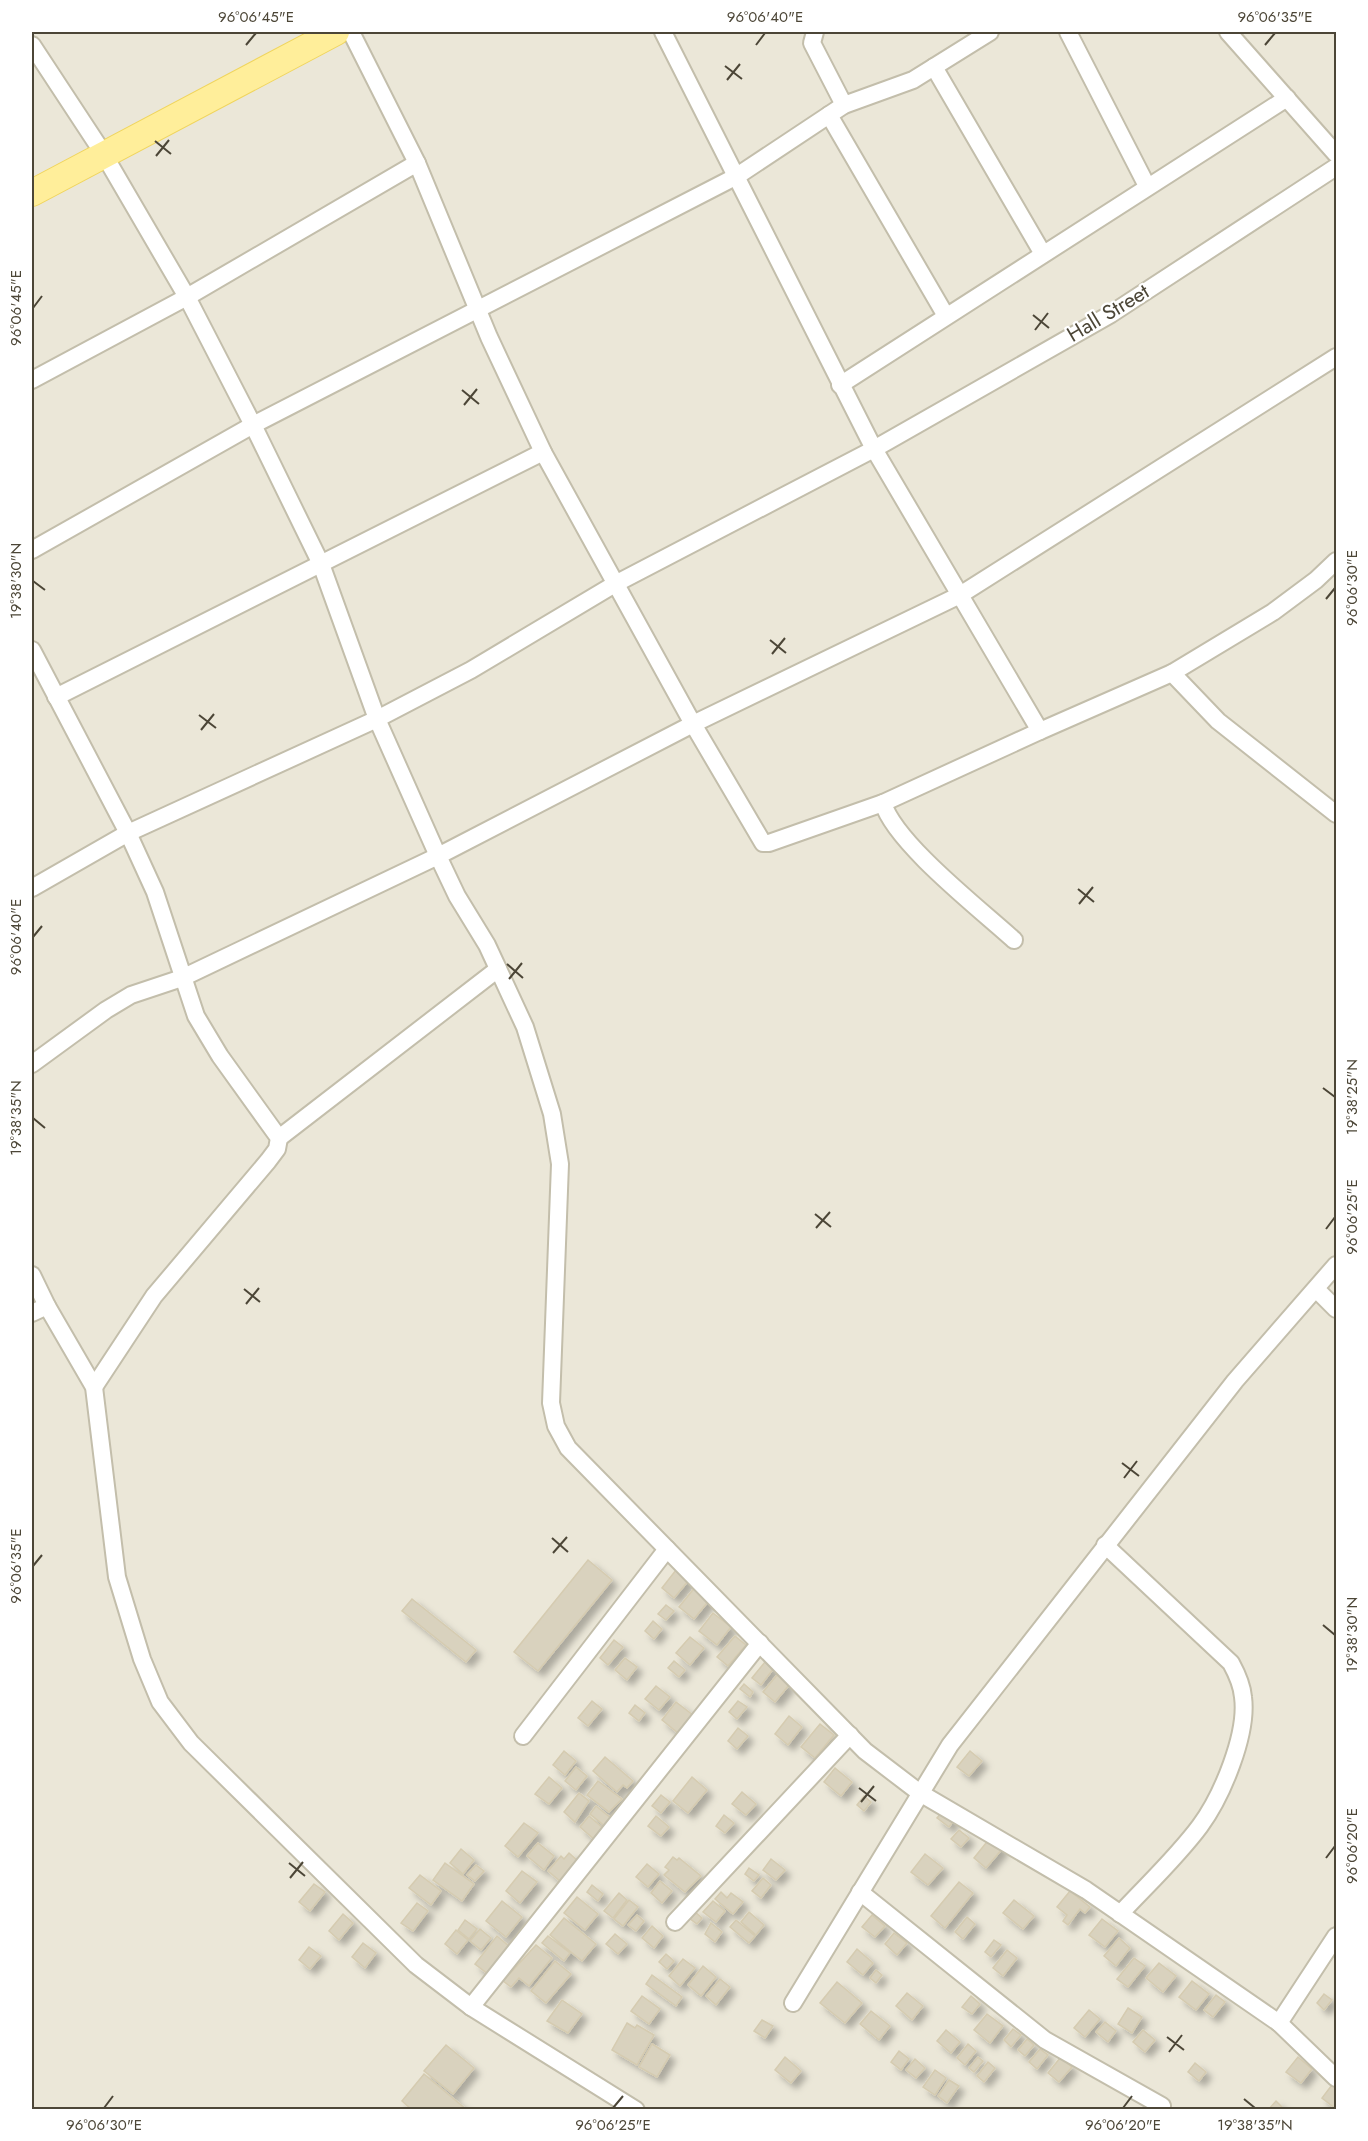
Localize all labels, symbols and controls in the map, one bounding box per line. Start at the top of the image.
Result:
text: 96°06'45"E [218,6,294,28]
text: 96°06'40"E [727,6,803,28]
text: 96°06'35"E [1237,6,1313,28]
text: 96°06'45"E [5,270,27,346]
street label: Hall Street [1061,277,1155,349]
text: 19°38'30"N [5,543,27,619]
text: 96°06'30"E [1341,550,1363,626]
text: 96°06'40"E [5,899,27,975]
text: 19°38'25"N [1341,1059,1363,1135]
text: 19°38'35"N [5,1080,27,1156]
text: 96°06'25"E [1341,1179,1363,1255]
text: 96°06'35"E [5,1528,27,1604]
text: 19°38'30"N [1341,1597,1363,1673]
text: 96°06'20"E [1341,1808,1363,1884]
text: 96°06'30"E [66,2114,142,2136]
text: 96°06'25"E [575,2114,651,2136]
text: 96°06'20"E [1085,2114,1161,2136]
text: 19°38'35"N [1217,2114,1293,2136]

